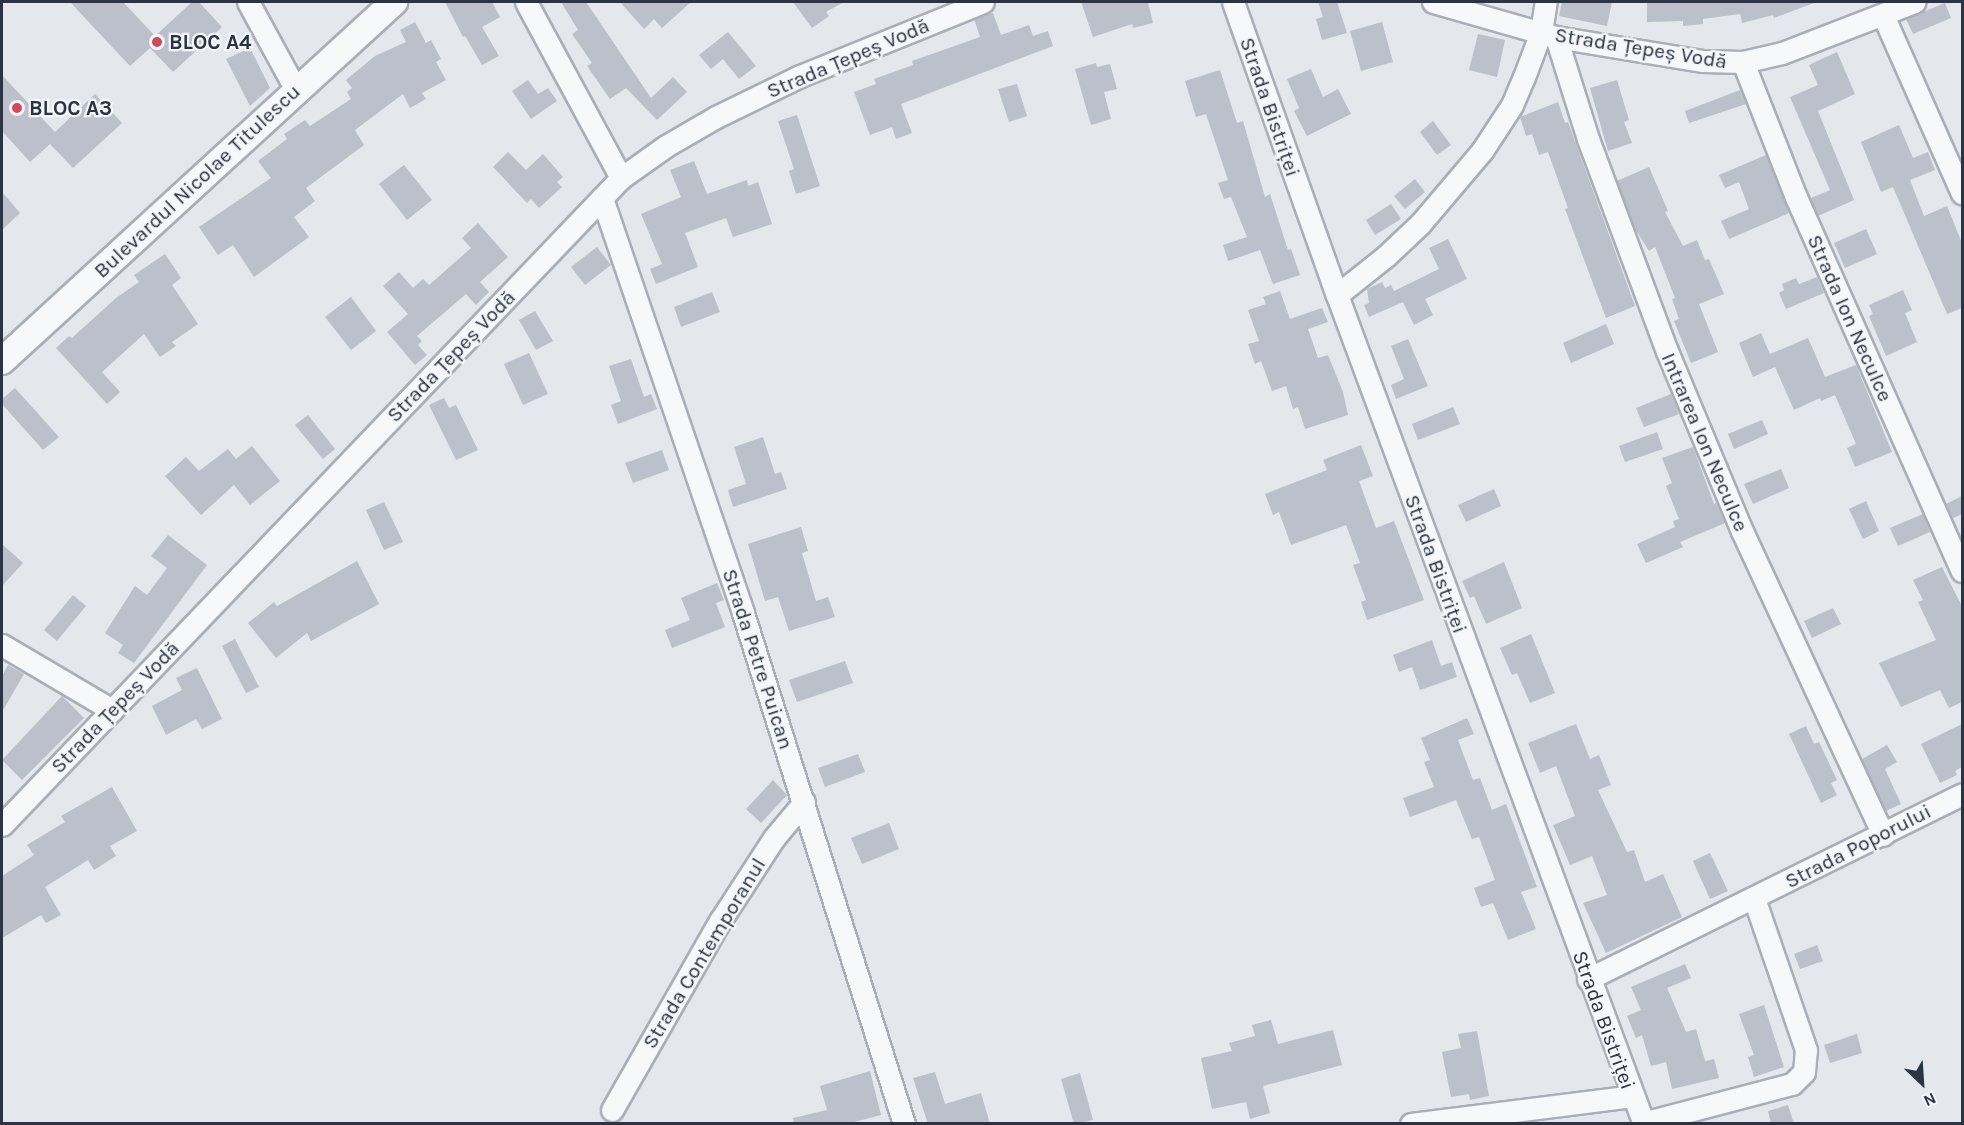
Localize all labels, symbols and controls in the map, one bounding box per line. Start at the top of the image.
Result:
street label: Strada Țepeș Vodă [763,12,933,104]
street label: Strada Țepeș Vodă [1553,22,1729,74]
place label: BLOC A4 [169,29,252,55]
street label: Strada Bistriței [1234,34,1306,180]
marker: BLOC A4 [150,35,164,49]
street label: Bulevardul Nicolae Titulescu [89,79,305,283]
place label: BLOC A3 [29,95,112,121]
marker: BLOC A3 [10,101,24,115]
street label: Strada Ion Neculce [1802,231,1898,405]
street label: Strada Țepeș Vodă [381,285,521,427]
street label: Intrarea Ion Neculce [1656,349,1754,535]
street label: Strada Bistriței [1399,491,1473,637]
street label: Strada Petre Puican [717,566,799,752]
street label: Strada Țepeș Vodă [45,636,185,778]
street label: Strada Poporului [1781,798,1935,894]
street label: Strada Contemporanul [637,853,771,1053]
street label: Strada Bistriței [1567,947,1641,1093]
north arrow [1892,1053,1952,1113]
text: N [1921,1089,1939,1111]

